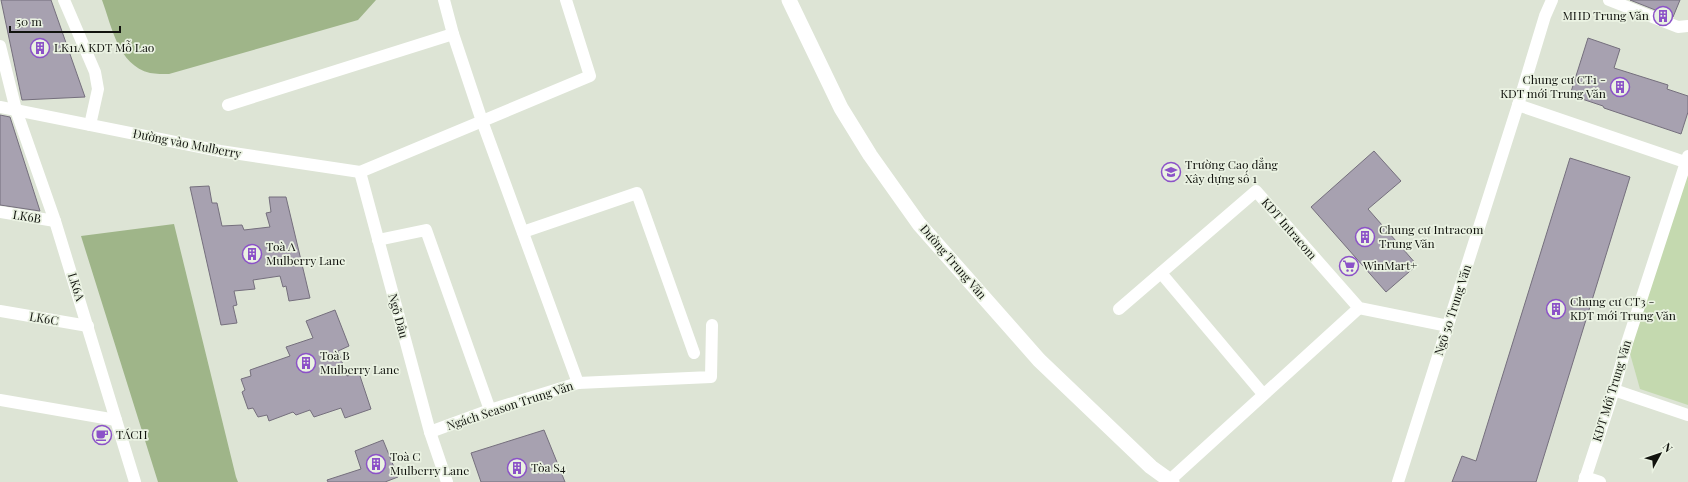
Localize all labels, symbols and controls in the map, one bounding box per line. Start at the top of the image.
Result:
building icon: MHD Trung Văn [1652,5,1674,27]
place label: MHD Trung Văn [1562,7,1649,23]
scale bar [10,8,120,34]
text: 50 m [16,13,42,29]
building icon: LK11A KDT Mỗ Lao [29,37,51,59]
place label: LK11A KDT Mỗ Lao [54,39,155,55]
place label: Chung cư CT1 - KĐT mới Trung Văn [1500,71,1606,101]
building icon: Chung cư CT1 - KĐT mới Trung Văn [1609,76,1631,98]
street label: Đường vào Mulberry [132,125,243,161]
place label: Trường Cao đẳng Xây dựng số 1 [1185,156,1278,186]
school or university icon: Trường Cao đẳng Xây dựng số 1 [1160,161,1182,183]
street label: KĐT Intracom [1259,194,1321,263]
street label: LK6B [12,206,43,226]
street label: Đường Trung Văn [917,221,991,302]
place label: Chung cư Intracom Trung Văn [1379,221,1484,251]
building icon: Chung cư Intracom Trung Văn [1354,226,1376,248]
place label: Toà A Mulberry Lane [266,238,345,268]
building icon: Toà A Mulberry Lane [241,243,263,265]
supermarket icon: WinMart+ [1338,255,1360,277]
place label: WinMart+ [1362,257,1417,273]
street label: Ngõ 50 Trung Văn [1430,262,1474,357]
street label: LK6A [65,271,89,303]
street label: Ngõ Dâu [385,292,413,340]
place label: Chung cư CT3 - KĐT mới Trung Văn [1570,293,1676,323]
building icon: Chung cư CT3 - KĐT mới Trung Văn [1545,298,1567,320]
street label: LK6C [28,308,60,328]
street label: KĐT Mới Trung Văn [1588,338,1634,443]
place label: Toà B Mulberry Lane [320,347,399,377]
building icon: Toà B Mulberry Lane [295,352,317,374]
street label: Ngách Season Trung Văn [444,377,575,433]
cafe icon: TÁCH [91,424,113,446]
place label: TÁCH [116,426,148,442]
north arrow [1640,434,1680,474]
text: N [1660,439,1676,455]
place label: Toà C Mulberry Lane [390,448,469,478]
building icon: Toà C Mulberry Lane [365,453,387,475]
building icon: Tòa S4 [506,457,528,479]
place label: Tòa S4 [531,459,566,475]

